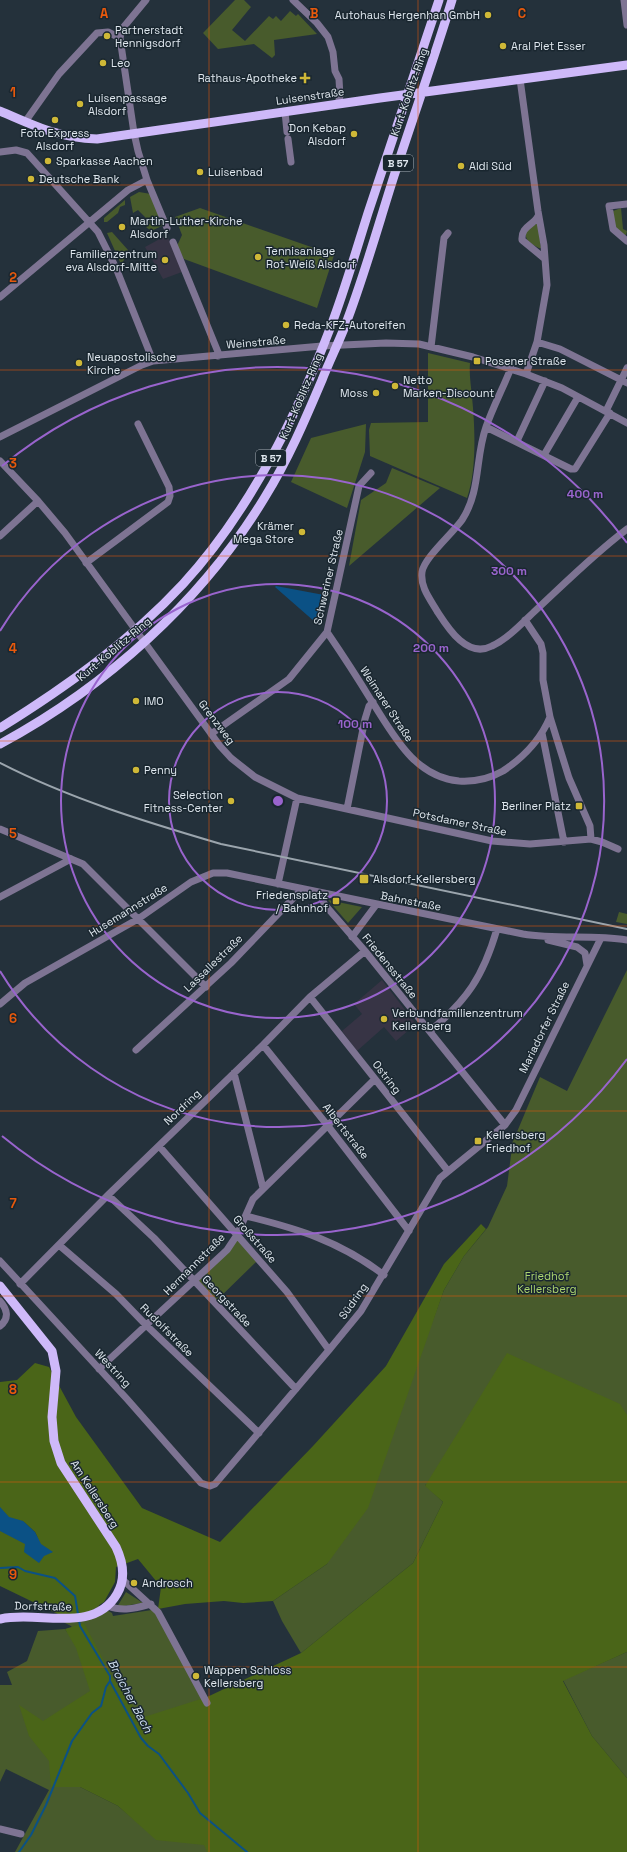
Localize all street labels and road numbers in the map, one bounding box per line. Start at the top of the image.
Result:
street label: Kurt-Koblitz-Ring [387,46,431,138]
street label: Luisenstraße [275,84,345,108]
road number: B 57 [383,155,413,171]
street label: Weinstraße [226,332,286,352]
street label: Kurt-Koblitz-Ring [277,351,325,441]
road number: B 57 [256,450,286,466]
street label: Schweriner Straße [310,528,346,626]
street label: Kurt-Koblitz-Ring [74,614,154,684]
street label: Weimarer Straße [357,664,417,744]
street label: Grenzweg [196,697,238,747]
street label: Potsdamer Straße [412,805,508,839]
street label: Husemannstraße [86,880,170,940]
street label: Bahnstraße [379,888,443,914]
street label: Lassallestraße [181,931,245,995]
street label: Friedensstraße [359,931,421,1001]
street label: Mariadorfer Straße [516,979,572,1075]
street label: Ostring [370,1057,404,1097]
street label: Nordring [161,1086,203,1128]
street label: Albertstraße [320,1100,372,1162]
street label: Großstraße [230,1212,280,1266]
street label: Hermannstraße [160,1230,228,1298]
street label: Georgstraße [199,1272,255,1330]
street label: Südring [335,1280,371,1322]
street label: Rudolfstraße [137,1300,197,1360]
street label: Westring [92,1346,134,1390]
street label: Am Kellersberg [68,1457,122,1531]
street label: Dorfstraße [14,1598,72,1614]

